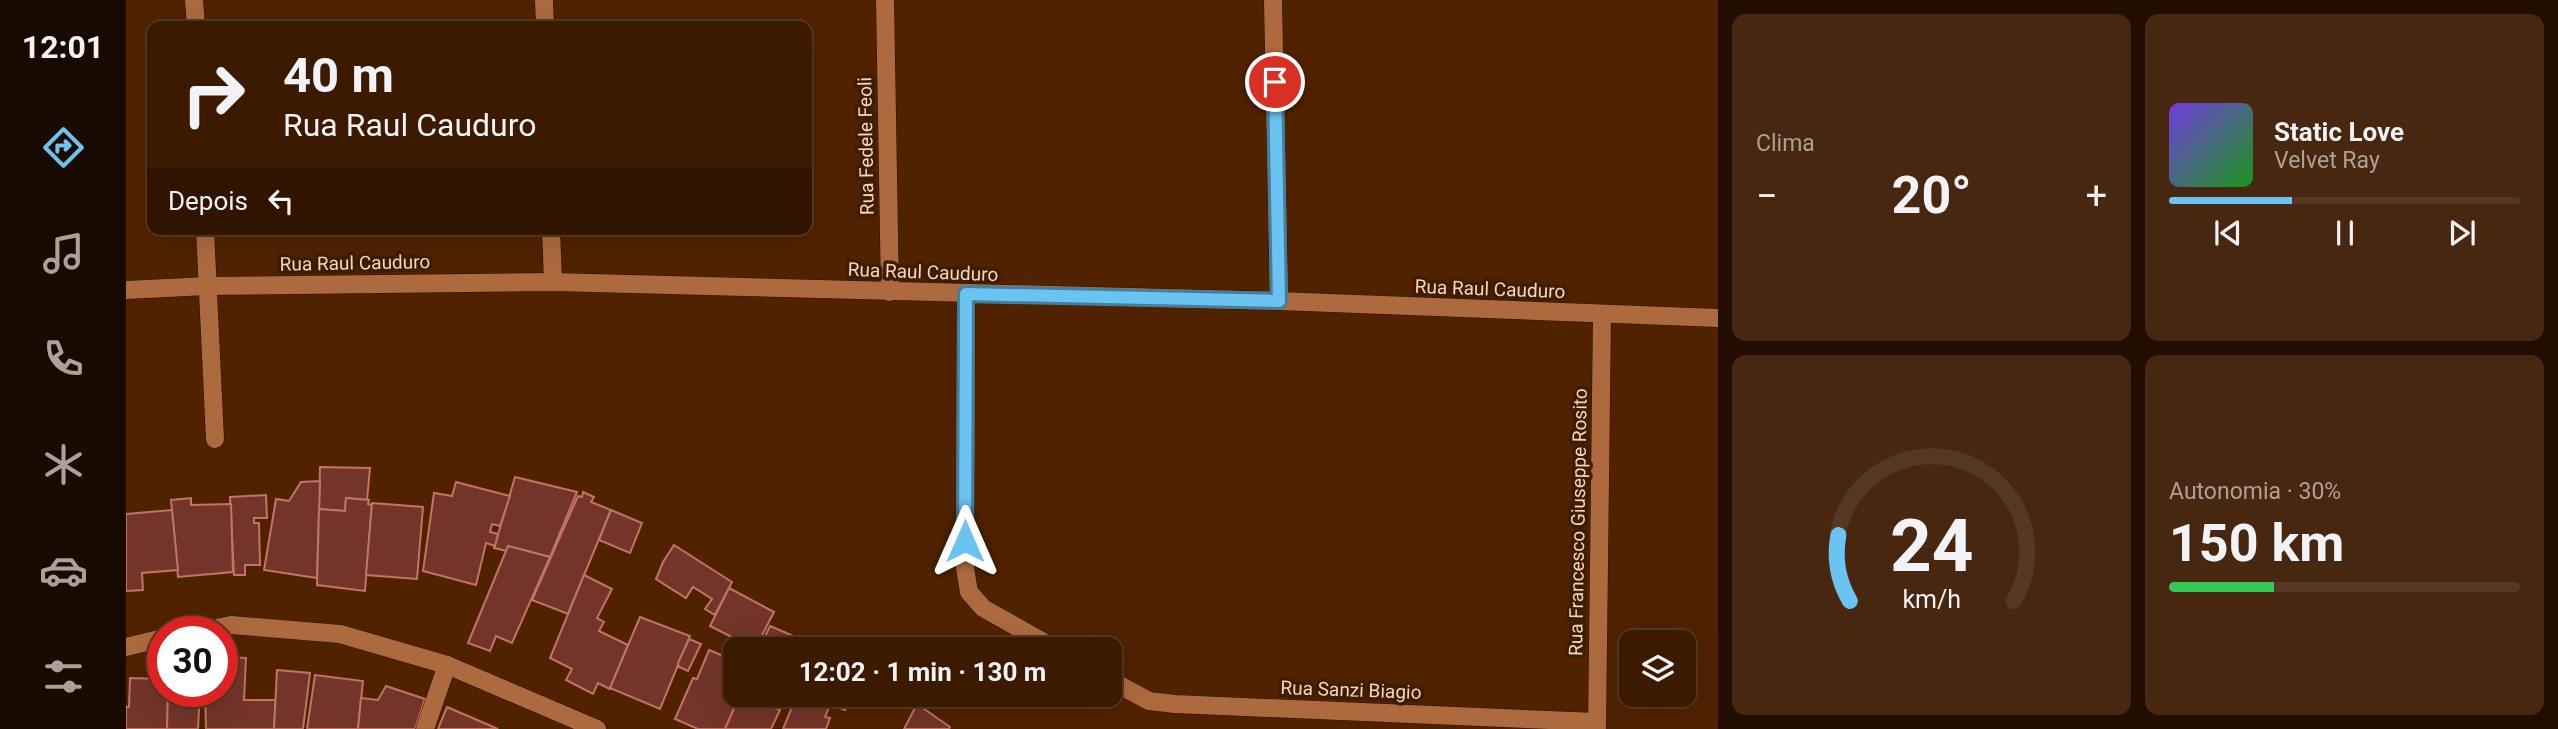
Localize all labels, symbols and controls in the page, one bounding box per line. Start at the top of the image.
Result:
text: 12:01 [22,28,104,66]
text: 40 m [283,47,394,104]
icon: right [168,49,259,140]
pin [1245,52,1305,112]
icon: arrive [1256,63,1294,101]
street label: Rua Fedele Feoli [853,77,879,215]
text: Rua Raul Cauduro [283,106,537,144]
text: Static Love [2274,117,2404,147]
icon: directions [39,123,88,172]
text: Clima [1756,130,1815,157]
text: Velvet Ray [2274,147,2380,174]
text: 20° [1892,165,1972,226]
text: − [1756,174,1778,218]
text: + [2085,174,2107,218]
icon: left [262,182,300,220]
text: Depois [168,186,248,216]
icon: previous [2209,214,2247,252]
icon: pause [2326,214,2364,252]
icon: next [2443,214,2481,252]
icon: music [39,229,88,278]
street label: Rua Raul Cauduro [280,250,430,276]
street label: Rua Raul Cauduro [847,258,999,286]
street label: Rua Raul Cauduro [1414,275,1566,303]
icon: phone [39,334,88,383]
street label: Rua Francesco Giuseppe Rosito [1564,388,1592,656]
icon: climate [39,440,88,489]
text: Autonomia · 30% [2169,478,2341,505]
text: 24 [1890,503,1973,589]
position arrow [928,504,1002,578]
text: 150 km [2169,513,2344,574]
icon: car [39,546,88,595]
text: km/h [1902,585,1961,614]
speed limit sign: 30 [147,616,238,707]
map controls [1619,630,1696,707]
button: layers [1619,630,1696,707]
icon: filters [39,652,88,701]
text: 12:02 · 1 min · 130 m [799,657,1046,687]
street label: Rua Sanzi Biagio [1280,676,1422,704]

